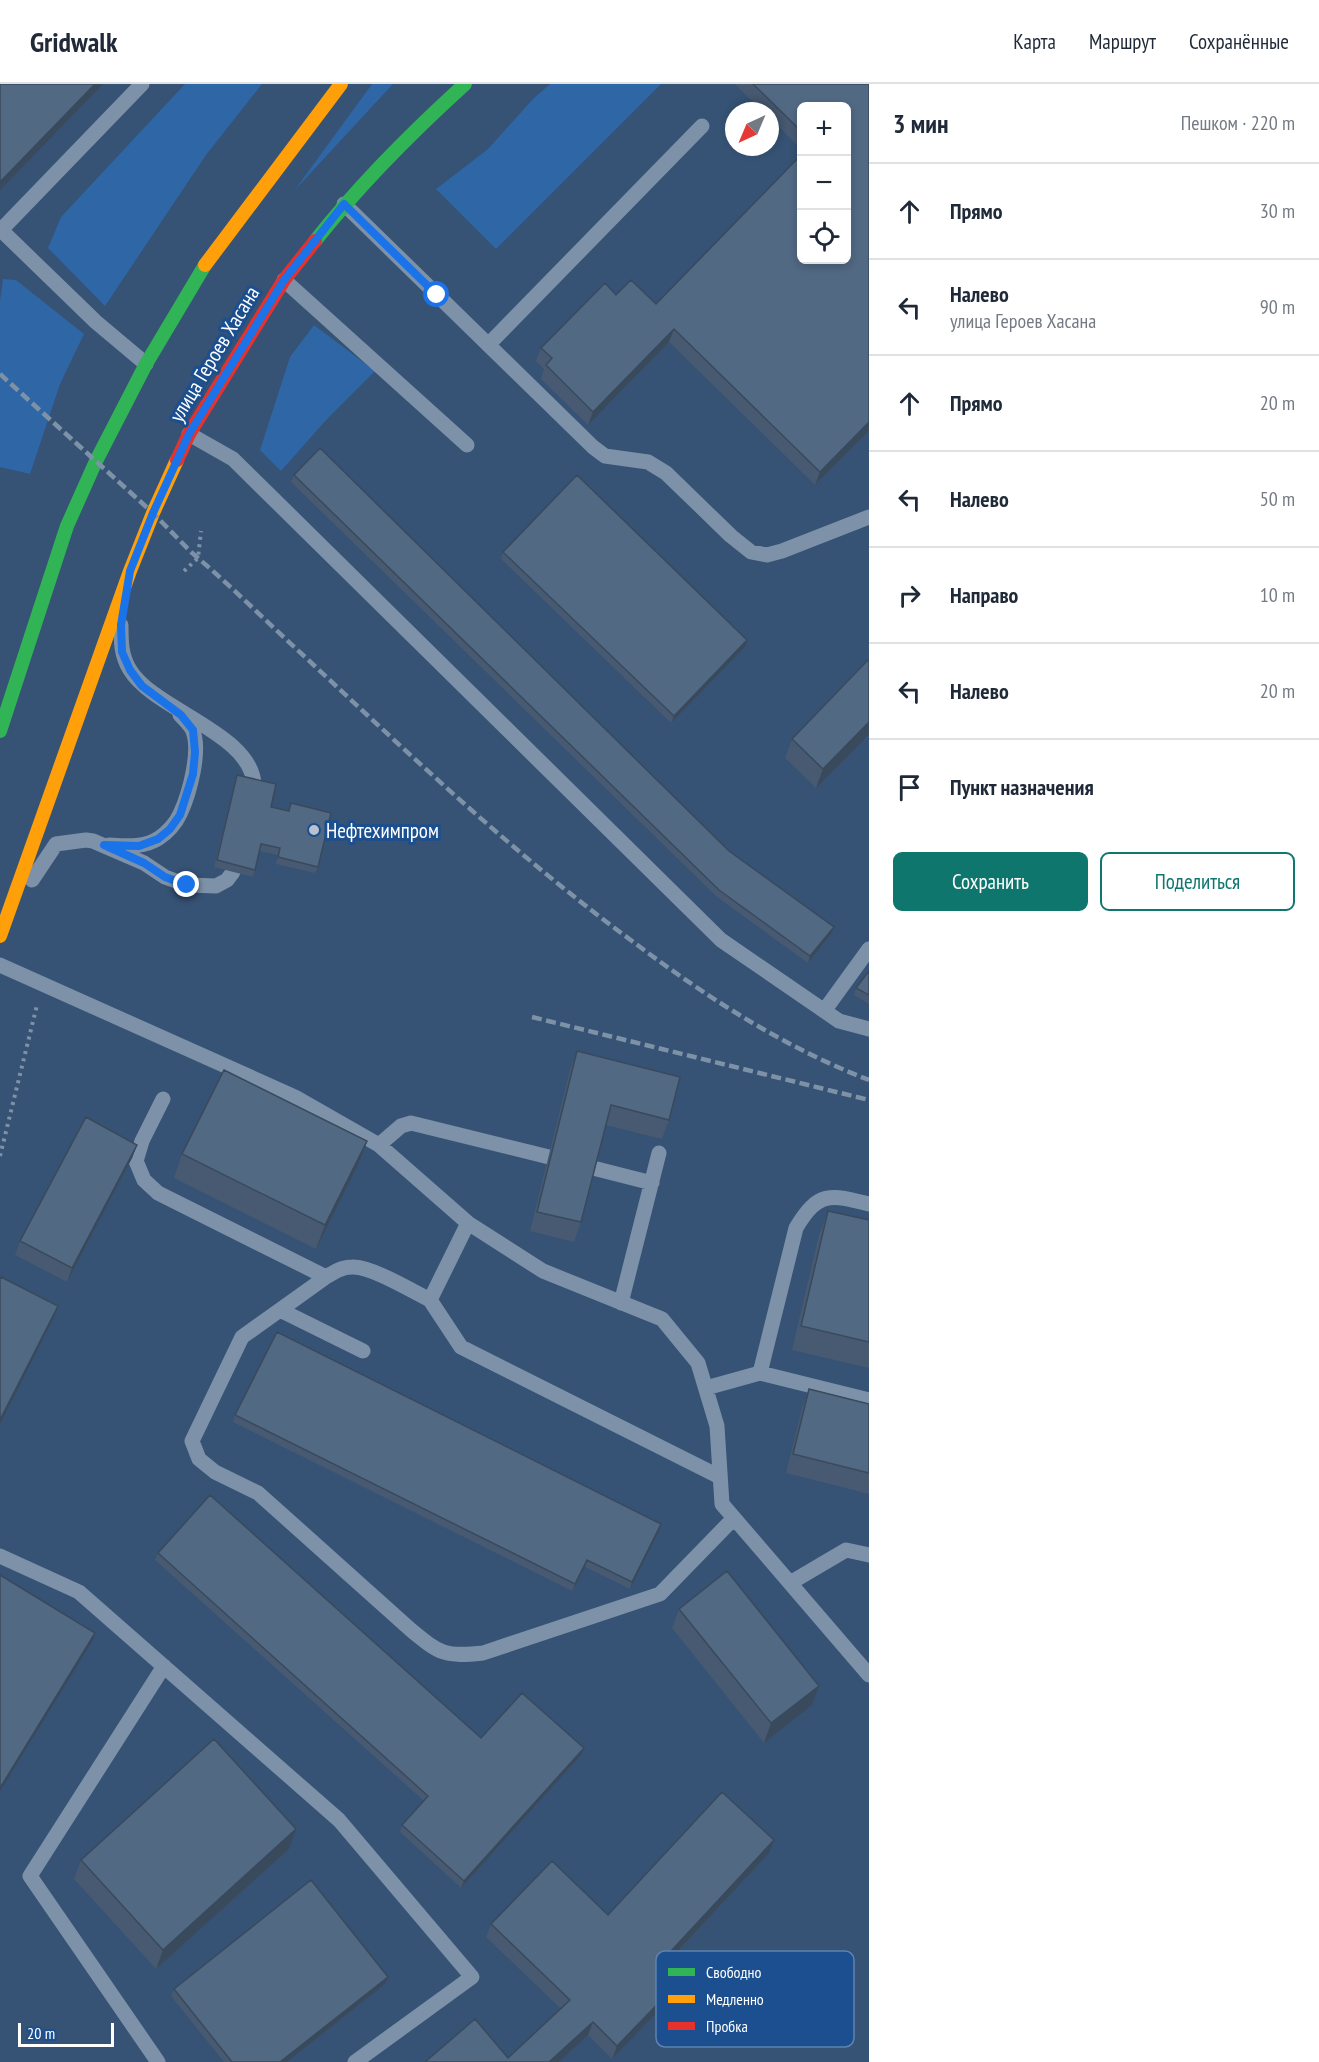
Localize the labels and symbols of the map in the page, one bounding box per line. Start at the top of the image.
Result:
north arrow [725,102,779,156]
street label: улица Героев Хасана [163,281,265,427]
route start [423,281,449,307]
place label: Нефтехимпром [326,817,439,844]
marker: Нефтехимпром [307,823,321,837]
route end [173,871,199,897]
legend [656,1951,854,2047]
text: Свободно [706,1962,761,1982]
text: Медленно [706,1989,764,2009]
text: Пробка [706,2016,748,2036]
scale bar [18,2020,114,2048]

